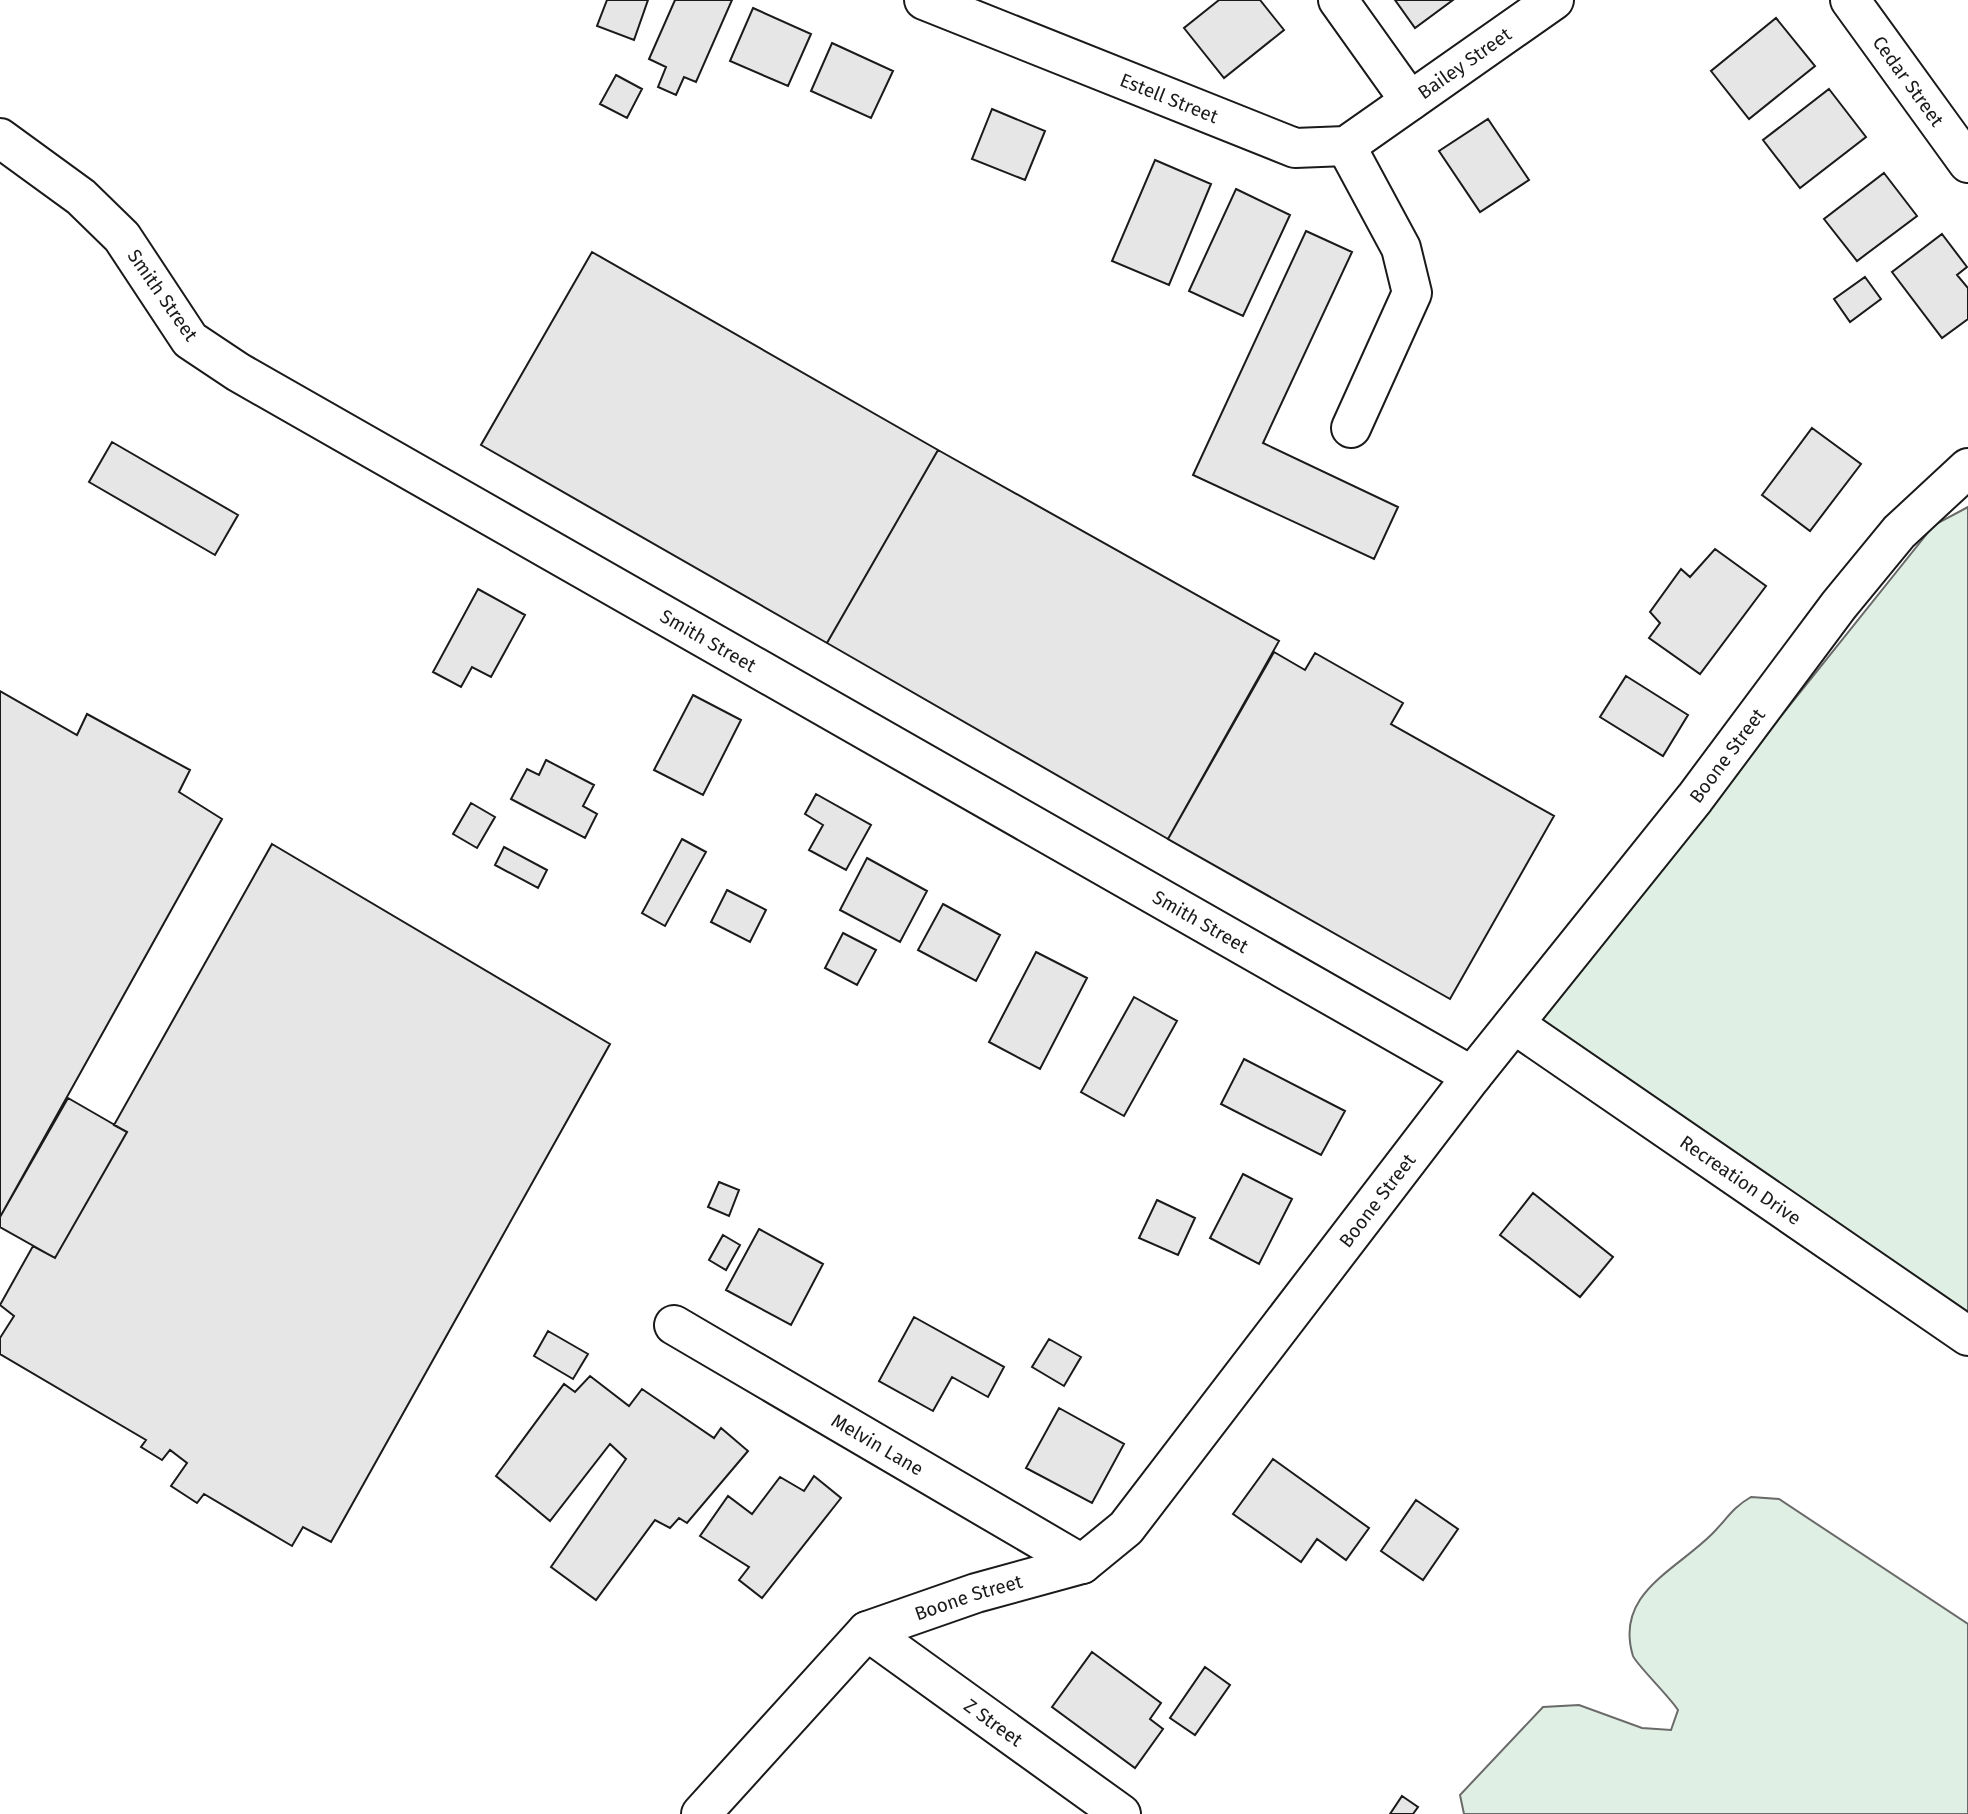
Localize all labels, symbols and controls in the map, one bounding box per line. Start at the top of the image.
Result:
street label: Bailey Street [1413,23,1516,104]
street label: Cedar Street [1868,32,1949,131]
street label: Estell Street [1117,68,1222,128]
street label: Smith Street [123,245,203,346]
street label: Smith Street [656,604,760,677]
street label: Boone Street [1685,704,1770,807]
street label: Smith Street [1148,885,1253,958]
street label: Recreation Drive [1675,1130,1805,1230]
street label: Boone Street [1334,1149,1421,1252]
street label: Melvin Lane [827,1409,927,1481]
street label: Boone Street [912,1570,1025,1626]
street label: Z Street [960,1694,1027,1751]

